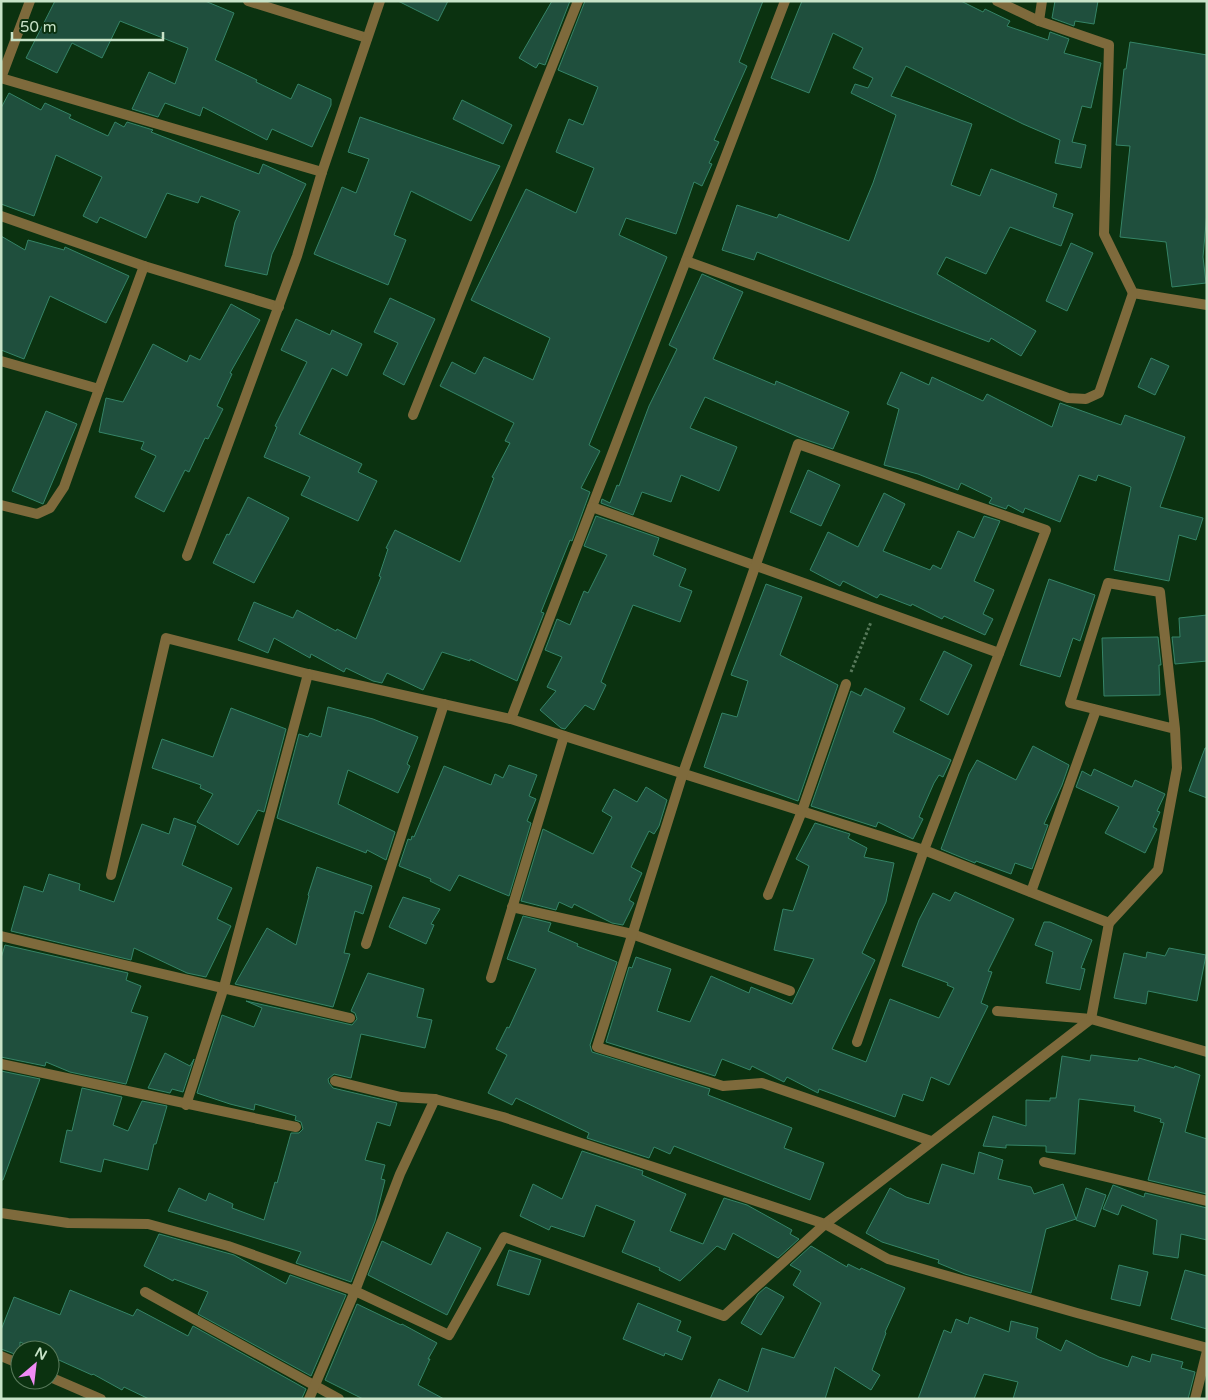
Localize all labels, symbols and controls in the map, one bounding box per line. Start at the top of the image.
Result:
scale bar [12,10,164,42]
text: 50 m [20,18,57,36]
north arrow [10,1340,60,1390]
text: N [32,1344,50,1364]

